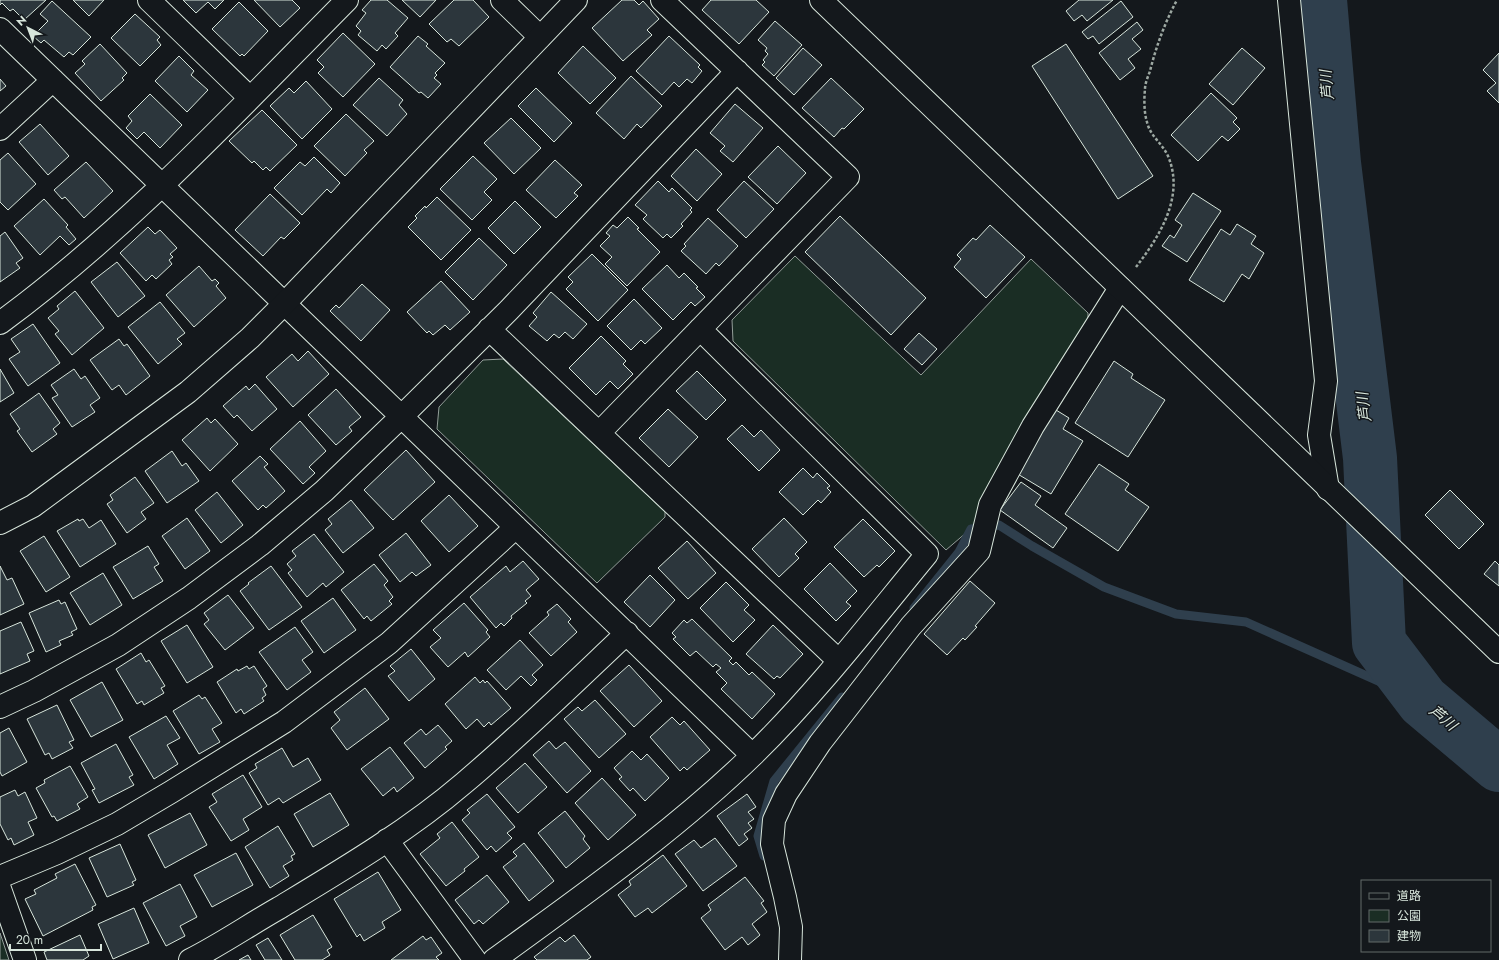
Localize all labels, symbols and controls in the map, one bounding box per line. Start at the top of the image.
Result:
north arrow [8,8,48,48]
text: N [13,12,30,29]
water label: 芦川 [1315,67,1339,101]
water label: 芦川 [1351,389,1377,423]
water label: 芦川 [1424,700,1463,737]
legend [1361,880,1491,952]
text: 道路 [1397,887,1421,905]
text: 公園 [1397,907,1421,925]
scale bar [10,926,101,952]
text: 建物 [1397,927,1421,945]
text: 20 m [16,931,43,949]

